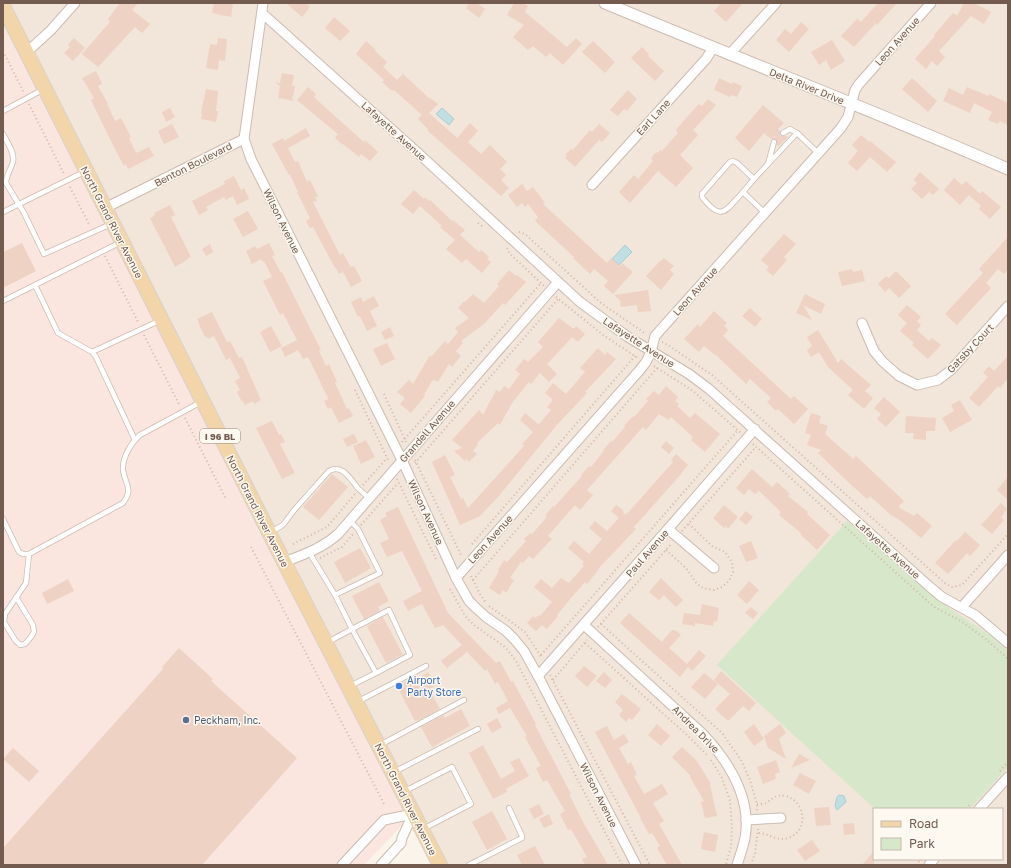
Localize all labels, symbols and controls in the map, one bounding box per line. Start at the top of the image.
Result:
street label: Leon Avenue [872,14,922,68]
street label: Delta River Drive [768,65,846,107]
street label: Earl Lane [634,96,673,138]
street label: Lafayette Avenue [359,99,429,163]
street label: Benton Boulevard [152,139,234,189]
street label: North Grand River Avenue [78,164,146,280]
street label: Wilson Avenue [261,187,303,256]
street label: Leon Avenue [670,264,720,318]
street label: Lafayette Avenue [601,314,677,370]
street label: Gatsby Court [944,321,996,375]
street label: Grandell Avenue [397,397,458,465]
road number: I 96 BL [200,429,240,443]
street label: North Grand River Avenue [224,453,292,569]
street label: Wilson Avenue [406,477,446,547]
street label: Leon Avenue [465,512,515,566]
street label: Lafayette Avenue [853,517,923,581]
street label: Paul Avenue [623,527,671,579]
place label: Airport Party Store [407,674,461,698]
marker: Airport Party Store [394,681,404,691]
street label: Andrea Drive [670,703,722,755]
place label: Peckham, Inc. [194,714,261,726]
marker: Peckham, Inc. [181,715,191,725]
street label: North Grand River Avenue [372,741,440,857]
street label: Wilson Avenue [578,761,620,829]
legend [873,808,1003,860]
text: Road [909,816,938,831]
text: Park [909,836,935,851]

